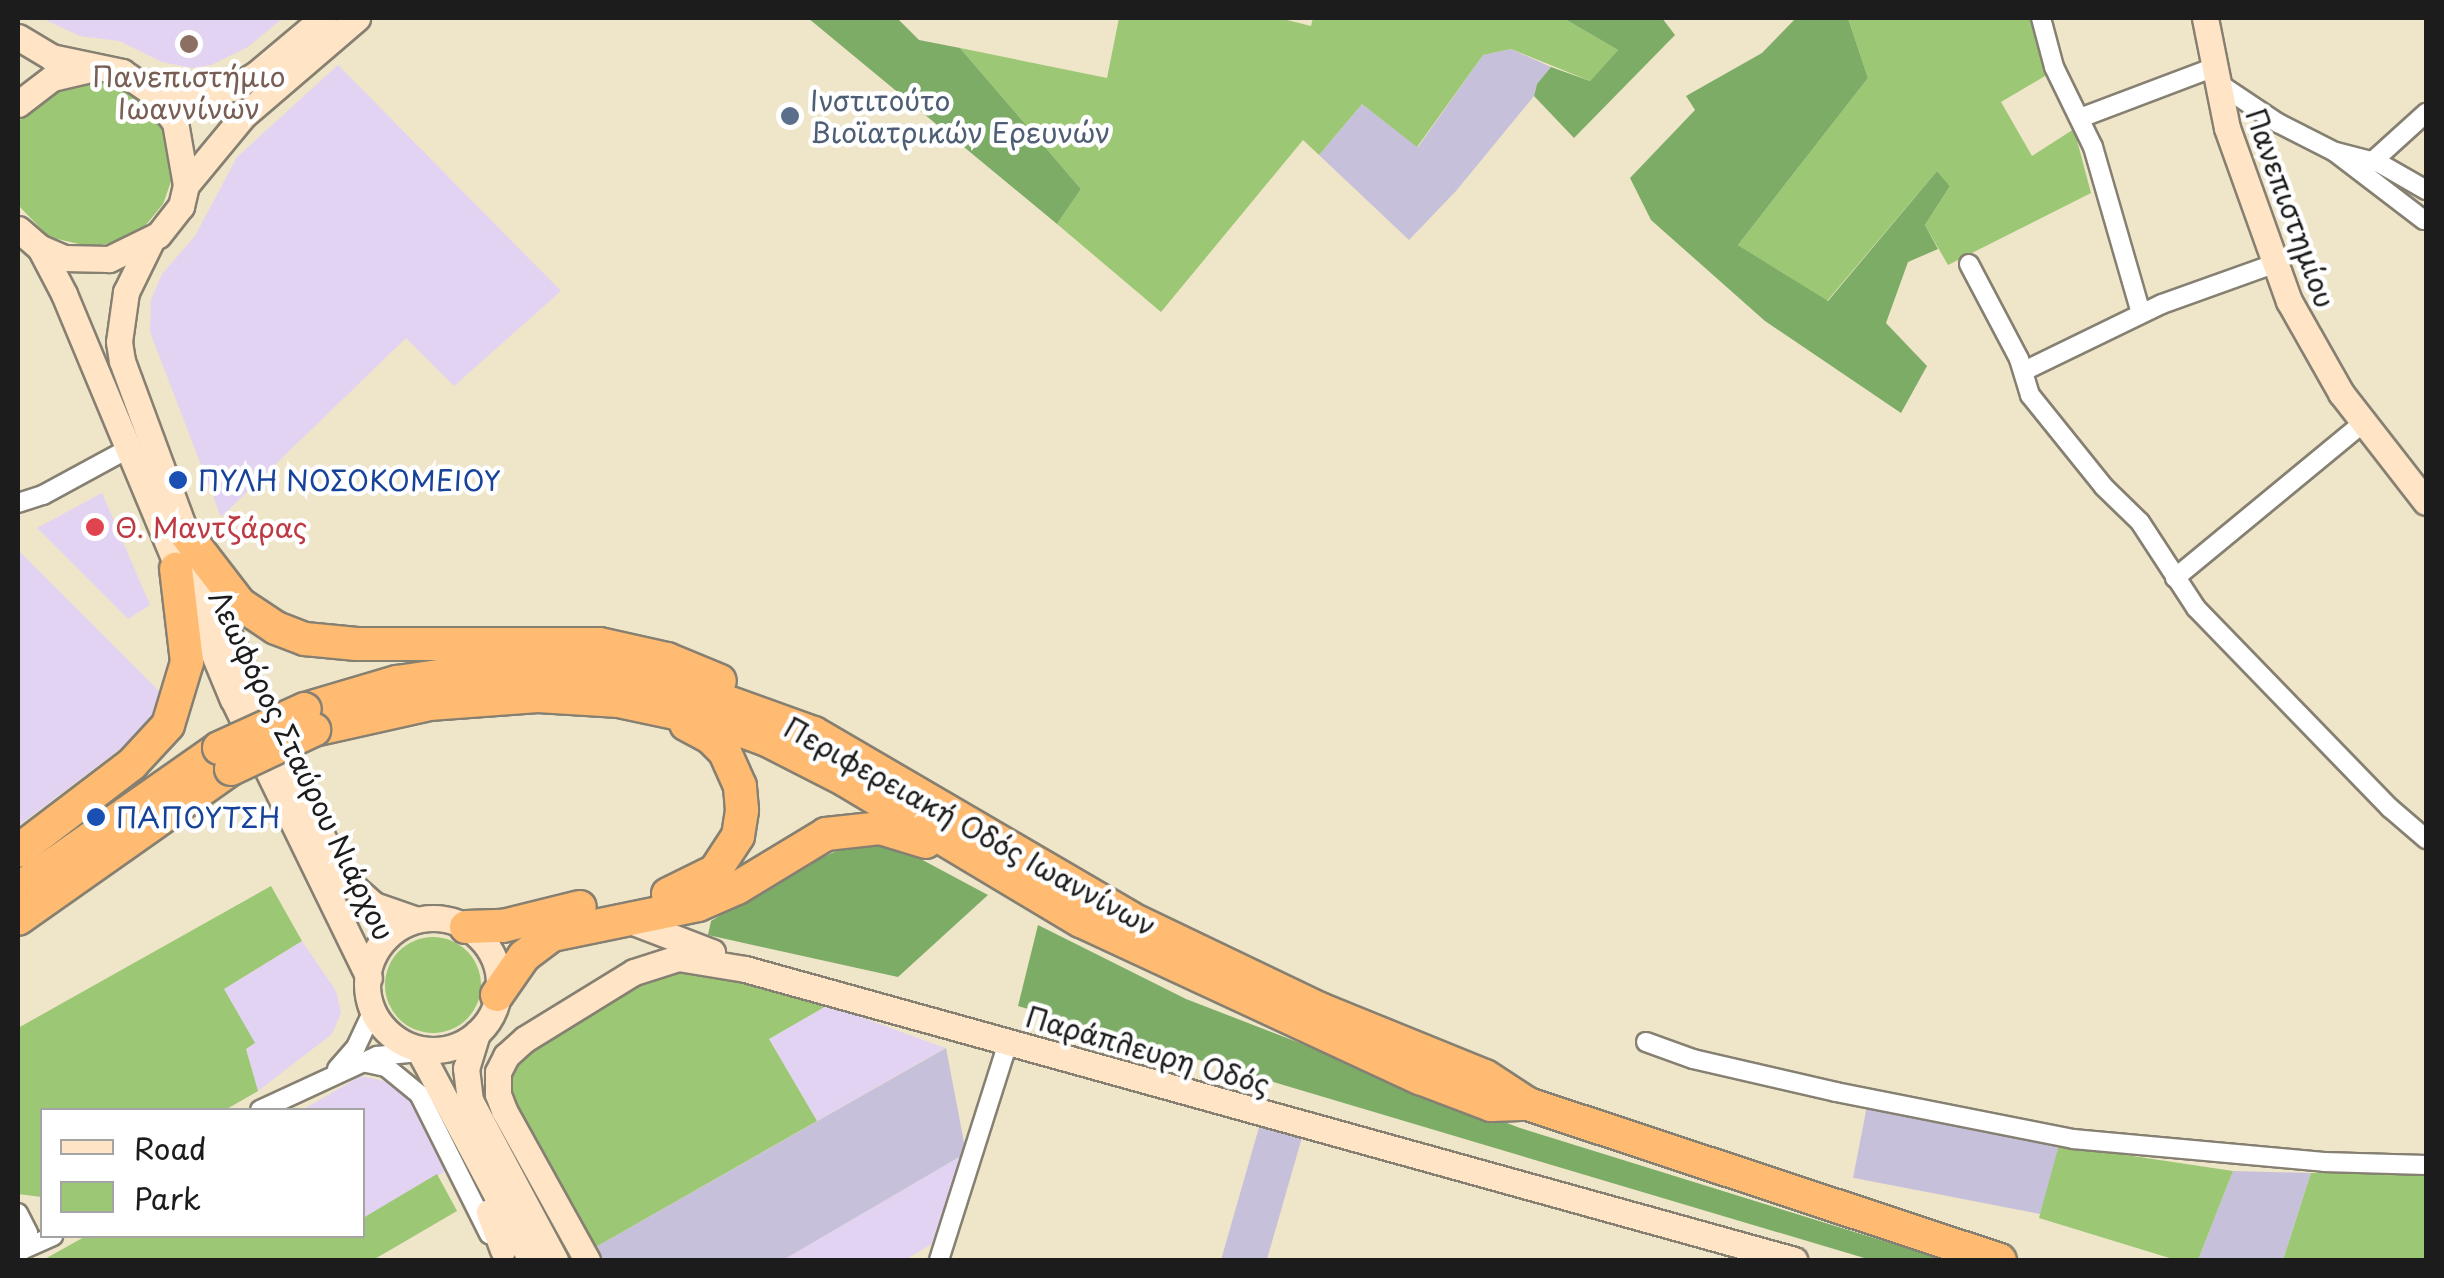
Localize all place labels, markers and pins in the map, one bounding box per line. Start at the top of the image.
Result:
marker: Πανεπιστήμιο Ιωαννίνων [178,33,200,55]
place label: Πανεπιστήμιο Ιωαννίνων [92,59,286,125]
place label: Ινστιτούτο Βιοϊατρικών Ερευνών [810,83,1110,149]
marker: Ινστιτούτο Βιοϊατρικών Ερευνών [779,105,801,127]
place label: ΠΥΛΗ ΝΟΣΟΚΟΜΕΙΟΥ [198,463,500,497]
marker: ΠΥΛΗ ΝΟΣΟΚΟΜΕΙΟΥ [167,469,189,491]
place label: Θ. Μαντζάρας [115,510,308,544]
marker: Θ. Μαντζάρας [84,516,106,538]
place label: ΠΑΠΟΥΤΣΗ [116,800,280,834]
marker: ΠΑΠΟΥΤΣΗ [85,806,107,828]

